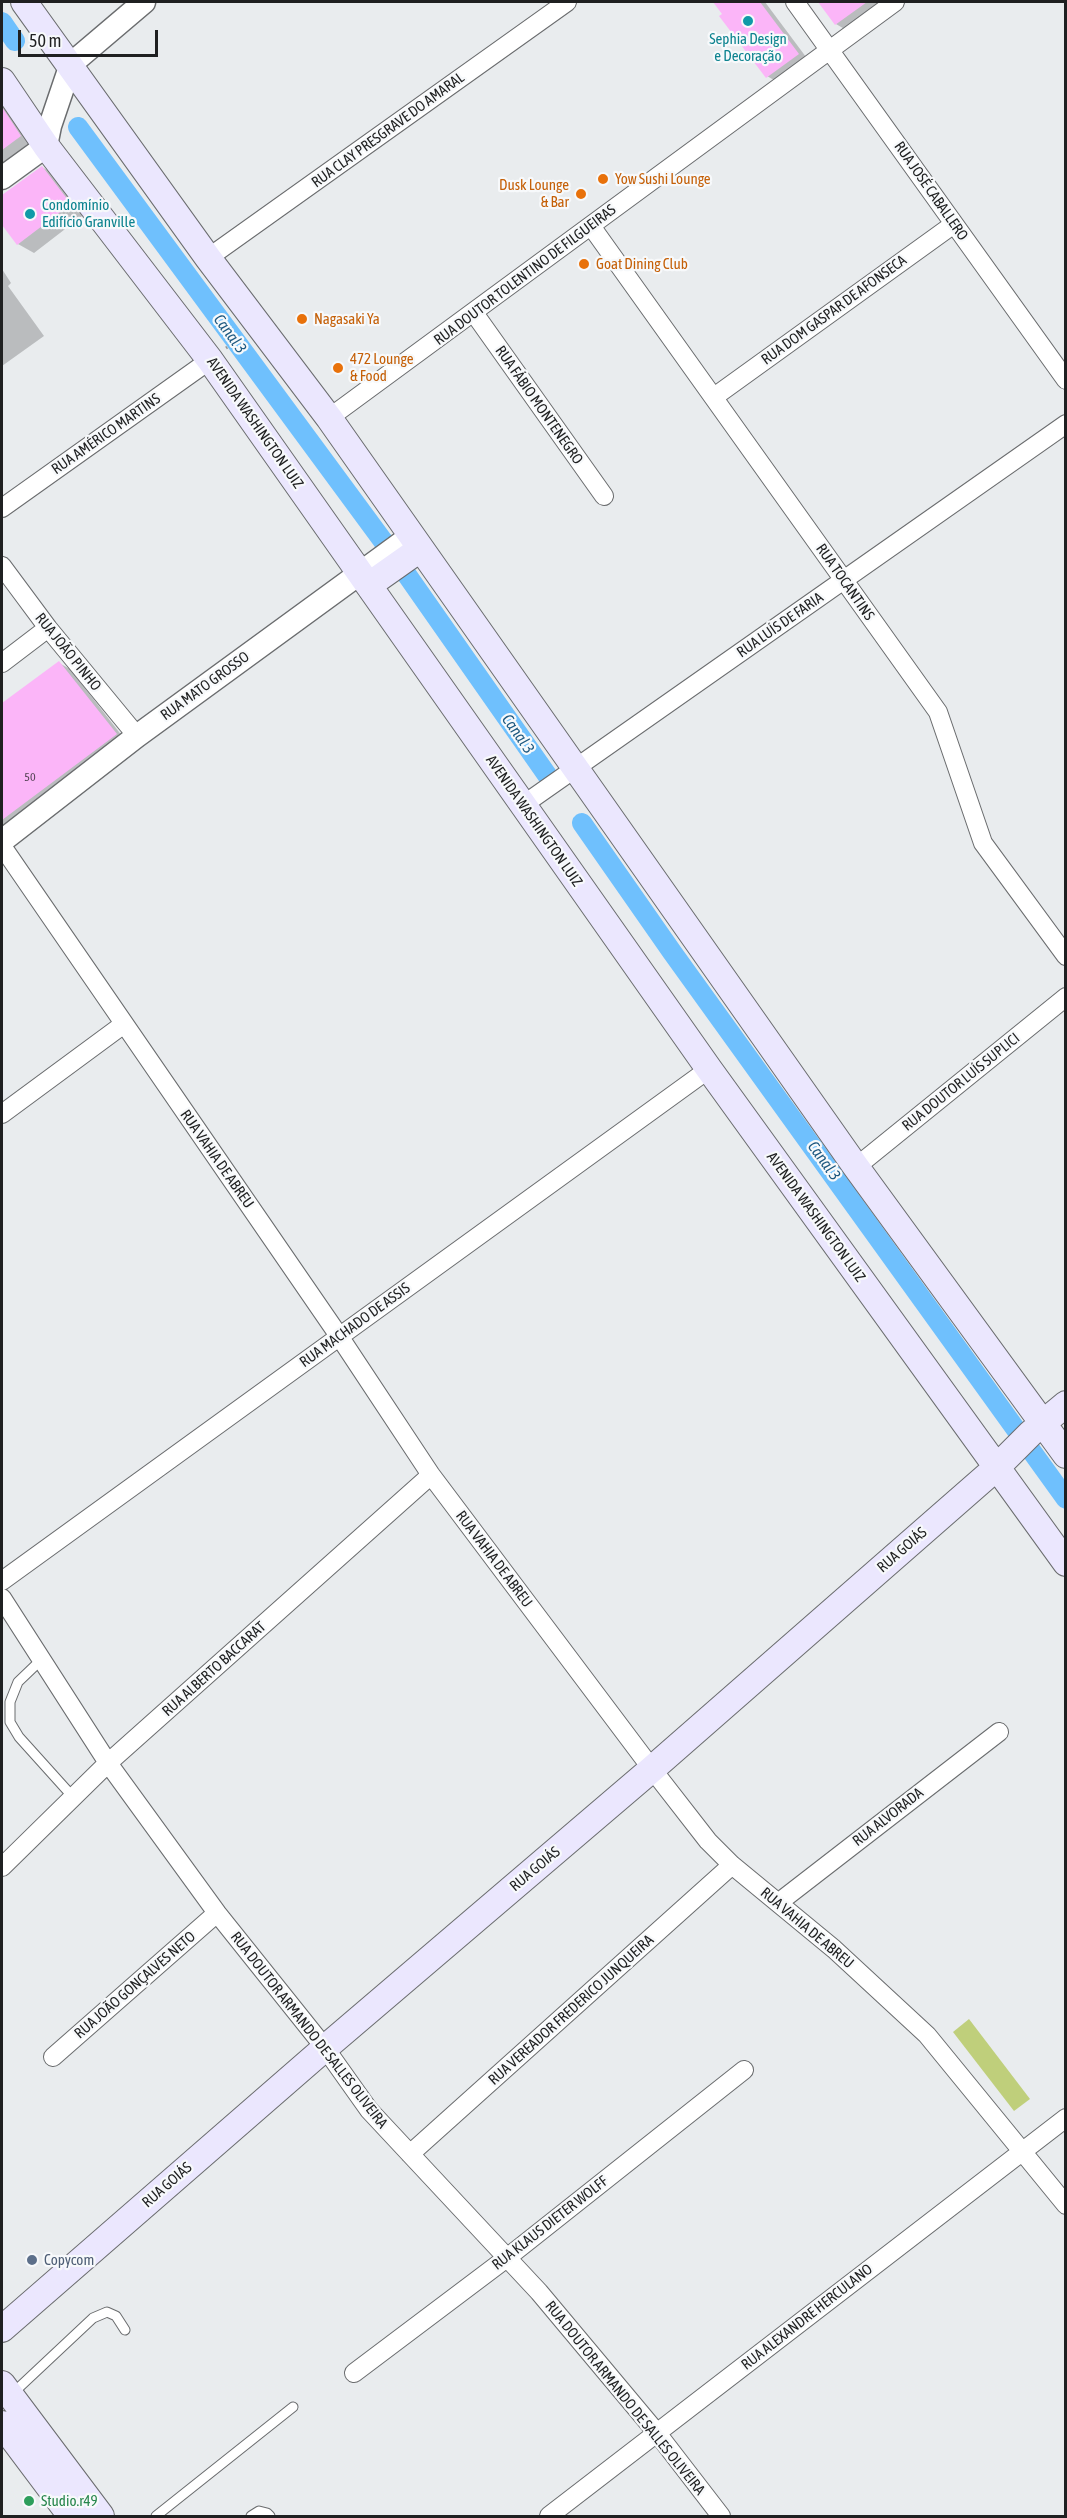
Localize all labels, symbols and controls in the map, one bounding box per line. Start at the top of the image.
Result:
marker: Sephia Design e Decoração [741,14,755,28]
scale bar [21,18,160,56]
text: 50 m [29,30,61,51]
place label: Sephia Design e Decoração [709,30,787,65]
street label: RUA CLAY PRESGRAVE DO AMARAL [308,69,468,191]
street label: RUA JOSÉ CABALLERO [890,138,972,244]
place label: Yow Sushi Lounge [615,170,711,188]
marker: Yow Sushi Lounge [596,172,610,186]
place label: Dusk Lounge & Bar [499,176,569,211]
marker: Dusk Lounge & Bar [574,187,588,201]
place label: Condomínio Edifício Granville [42,196,135,231]
street label: RUA DOUTOR TOLENTINO DE FILGUEIRAS [431,201,619,349]
marker: Condomínio Edifício Granville [23,207,37,221]
street label: RUA DOM GASPAR DE AFONSECA [758,251,910,369]
place label: Goat Dining Club [596,255,688,273]
marker: Goat Dining Club [577,257,591,271]
place label: Nagasaki Ya [314,310,380,328]
water label: Canal 3 [209,311,251,357]
marker: Nagasaki Ya [295,312,309,326]
street label: RUA FÁBIO MONTENEGRO [491,342,587,468]
place label: 472 Lounge & Food [350,350,414,385]
street label: AVENIDA WASHINGTON LUIZ [203,354,307,492]
marker: 472 Lounge & Food [331,361,345,375]
street label: RUA AMÉRICO MARTINS [48,390,164,478]
street label: RUA TOCANTINS [812,540,878,624]
street label: RUA LUÍS DE FARIA [733,589,827,661]
street label: RUA JOÃO PINHO [31,609,105,695]
street label: RUA MATO GROSSO [157,648,253,724]
water label: Canal 3 [498,711,538,757]
street label: AVENIDA WASHINGTON LUIZ [482,752,586,890]
house number: 50 [24,770,36,784]
street label: RUA DOUTOR LUÍS SUPLICI [899,1029,1023,1135]
street label: RUA VAHIA DE ABREU [176,1106,258,1212]
water label: Canal 3 [803,1138,845,1184]
street label: AVENIDA WASHINGTON LUIZ [763,1149,869,1285]
street label: RUA MACHADO DE ASSIS [296,1279,414,1371]
street label: RUA VAHIA DE ABREU [452,1507,536,1611]
street label: RUA GOIÁS [873,1524,931,1576]
street label: RUA ALBERTO BACCARAT [159,1618,269,1720]
street label: RUA ALVORADA [849,1784,927,1850]
street label: RUA GOIÁS [506,1843,564,1895]
street label: RUA VAHIA DE ABREU [757,1884,857,1972]
street label: RUA JOÃO GONÇALVES NETO [71,1928,199,2042]
street label: RUA DOUTOR ARMANDO DE SALLES OLIVEIRA [227,1928,391,2132]
street label: RUA VEREADOR FREDERICO JUNQUEIRA [485,1931,657,2089]
street label: RUA GOIÁS [138,2159,196,2211]
street label: RUA KLAUS DIETER WOLFF [489,2172,611,2274]
place label: Copycom [44,2251,94,2269]
marker: Copycom [25,2253,39,2267]
street label: RUA ALEXANDRE HERCULANO [738,2260,876,2374]
street label: RUA DOUTOR ARMANDO DE SALLES OLIVEIRA [541,2297,709,2499]
place label: Studio.r49 [41,2492,98,2510]
marker: Studio.r49 [22,2494,36,2508]

